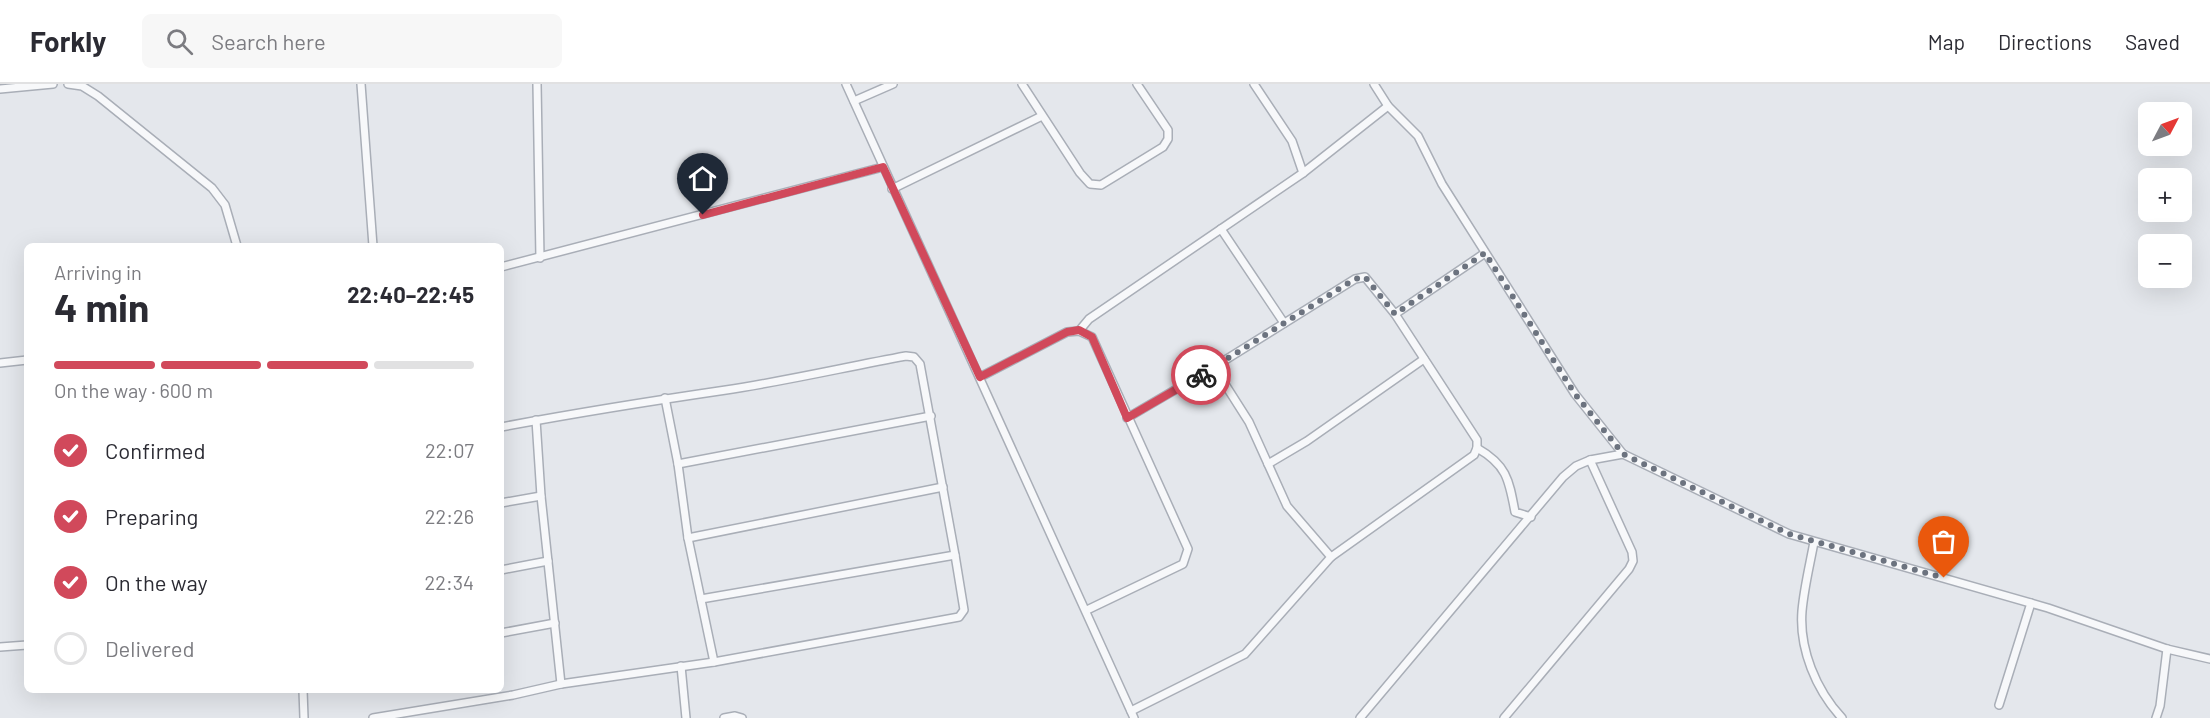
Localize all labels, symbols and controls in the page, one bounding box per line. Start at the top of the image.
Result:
search box [142,14,562,68]
text: Forkly [30,24,106,58]
icon: search [163,25,196,58]
text: Search here [211,28,326,54]
text: Map [1928,29,1965,54]
text: Directions [1998,29,2092,54]
text: Saved [2125,29,2180,54]
north arrow [2138,102,2192,156]
map controls [2138,102,2192,288]
pin [677,153,728,215]
icon: home [686,162,719,195]
button: + [2138,168,2192,222]
button: − [2138,234,2192,288]
text: Arriving in [54,260,142,284]
text: 22:40–22:45 [347,281,474,307]
text: 4 min [54,283,149,330]
courier [1171,345,1231,405]
icon: bike [1185,359,1218,392]
text: On the way · 600 m [54,378,213,402]
icon: check [54,434,87,467]
text: Confirmed [105,437,205,463]
text: 22:07 [425,438,474,462]
icon: check [54,500,87,533]
text: Preparing [105,503,198,529]
text: 22:26 [425,504,474,528]
pin [1918,516,1969,578]
icon: bag [1927,525,1960,558]
icon: check [54,566,87,599]
text: On the way [105,569,208,595]
text: 22:34 [424,570,474,594]
text: Delivered [105,635,194,661]

